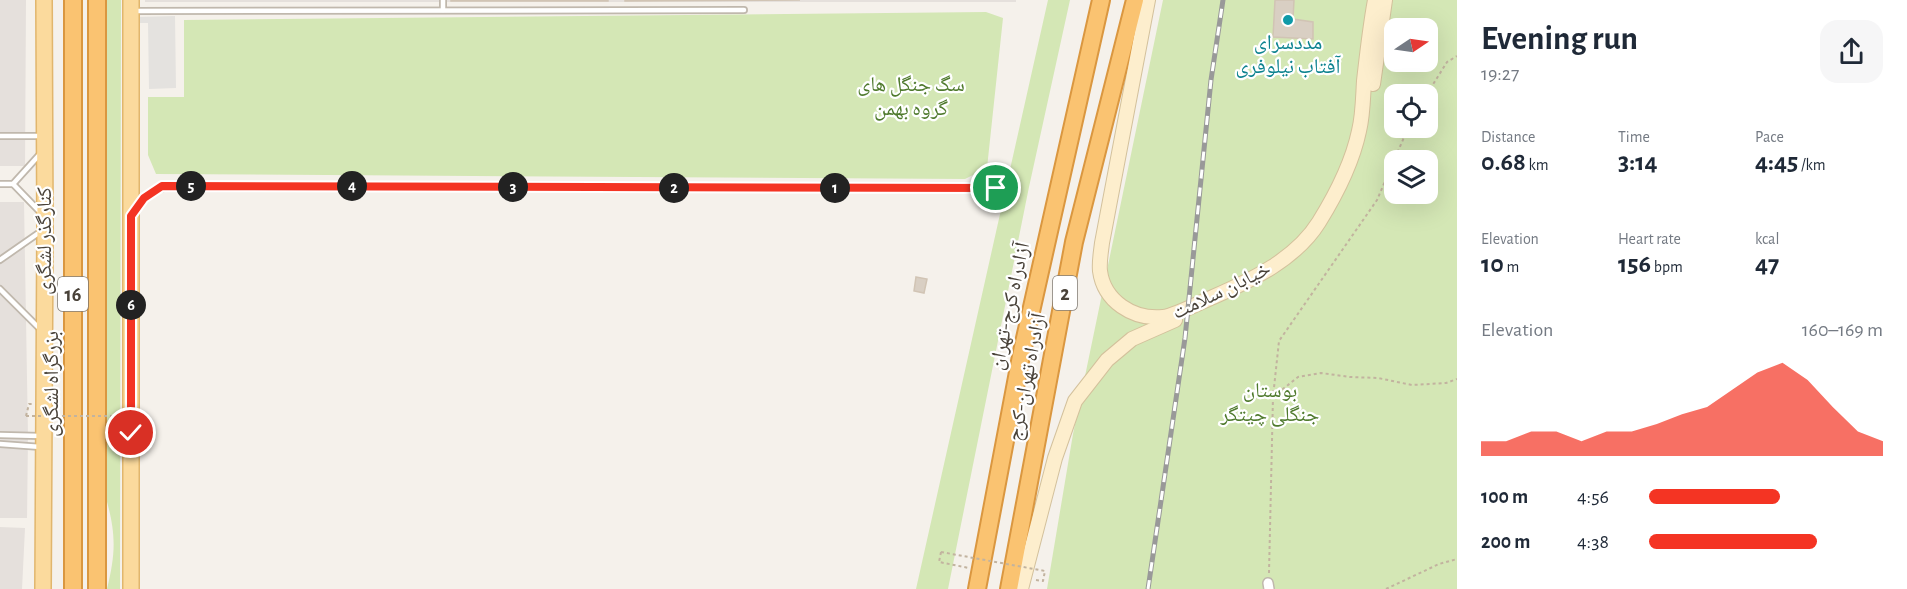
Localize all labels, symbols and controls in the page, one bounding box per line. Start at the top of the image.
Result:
marker: مددسرای آفتاب نیلوفری [1281,13,1295,27]
north arrow [1384,18,1438,72]
map controls [1384,18,1438,204]
button: share [1820,20,1883,83]
text: Evening run [1481,23,1638,56]
place label: مددسرای آفتاب نیلوفری [1236,32,1341,78]
text: 19:27 [1481,64,1519,84]
park label: سگ جنگل های گروه بهمن [857,74,965,121]
button: locate [1384,84,1438,138]
text: Distance [1481,129,1535,145]
text: Time [1618,129,1650,145]
text: Pace [1755,129,1784,145]
text: 0.68 [1481,149,1526,175]
text: 3:14 [1618,149,1658,175]
text: 4:45 [1755,149,1798,175]
button: layers [1384,150,1438,204]
text: km [1526,157,1549,173]
text: /km [1798,157,1826,173]
pin [970,162,1021,213]
pin: 5 [176,171,206,201]
pin: 4 [337,171,367,201]
icon: arrive [979,171,1012,204]
pin: 3 [498,172,528,202]
pin: 2 [659,173,689,203]
pin: 1 [820,173,850,203]
text: 5 [188,178,194,194]
text: 4 [348,178,356,194]
text: 3 [510,179,516,195]
text: 2 [670,180,678,196]
text: 1 [832,180,838,196]
street label: کنارگذر لشگری [34,187,56,295]
text: Elevation [1481,231,1539,247]
text: Heart rate [1618,231,1681,247]
text: kcal [1755,231,1779,247]
street label: آزادراه کرج-تهران [985,240,1035,372]
text: 10 [1481,251,1504,277]
text: 156 [1618,251,1651,277]
text: 47 [1755,251,1779,277]
street label: خیابان سلامت [1169,258,1274,324]
text: m [1504,259,1519,275]
text: bpm [1651,259,1683,275]
road number: 2 [1053,276,1077,310]
road number: 16 [58,277,88,311]
pin: 6 [116,290,146,320]
text: 6 [127,297,135,313]
street label: آزادراه تهران-کرج [1003,311,1051,443]
text: Elevation [1481,320,1553,340]
text: 160–169 m [1802,320,1883,340]
street label: بزرگراه لشگری [41,331,63,437]
park label: بوستان جنگلی چیتگر [1220,380,1319,427]
pin [105,407,156,458]
icon: check [114,416,147,449]
text: 100 m [1481,487,1528,507]
text: 4:56 [1577,487,1609,507]
text: 200 m [1481,532,1530,552]
text: 4:38 [1577,532,1609,552]

